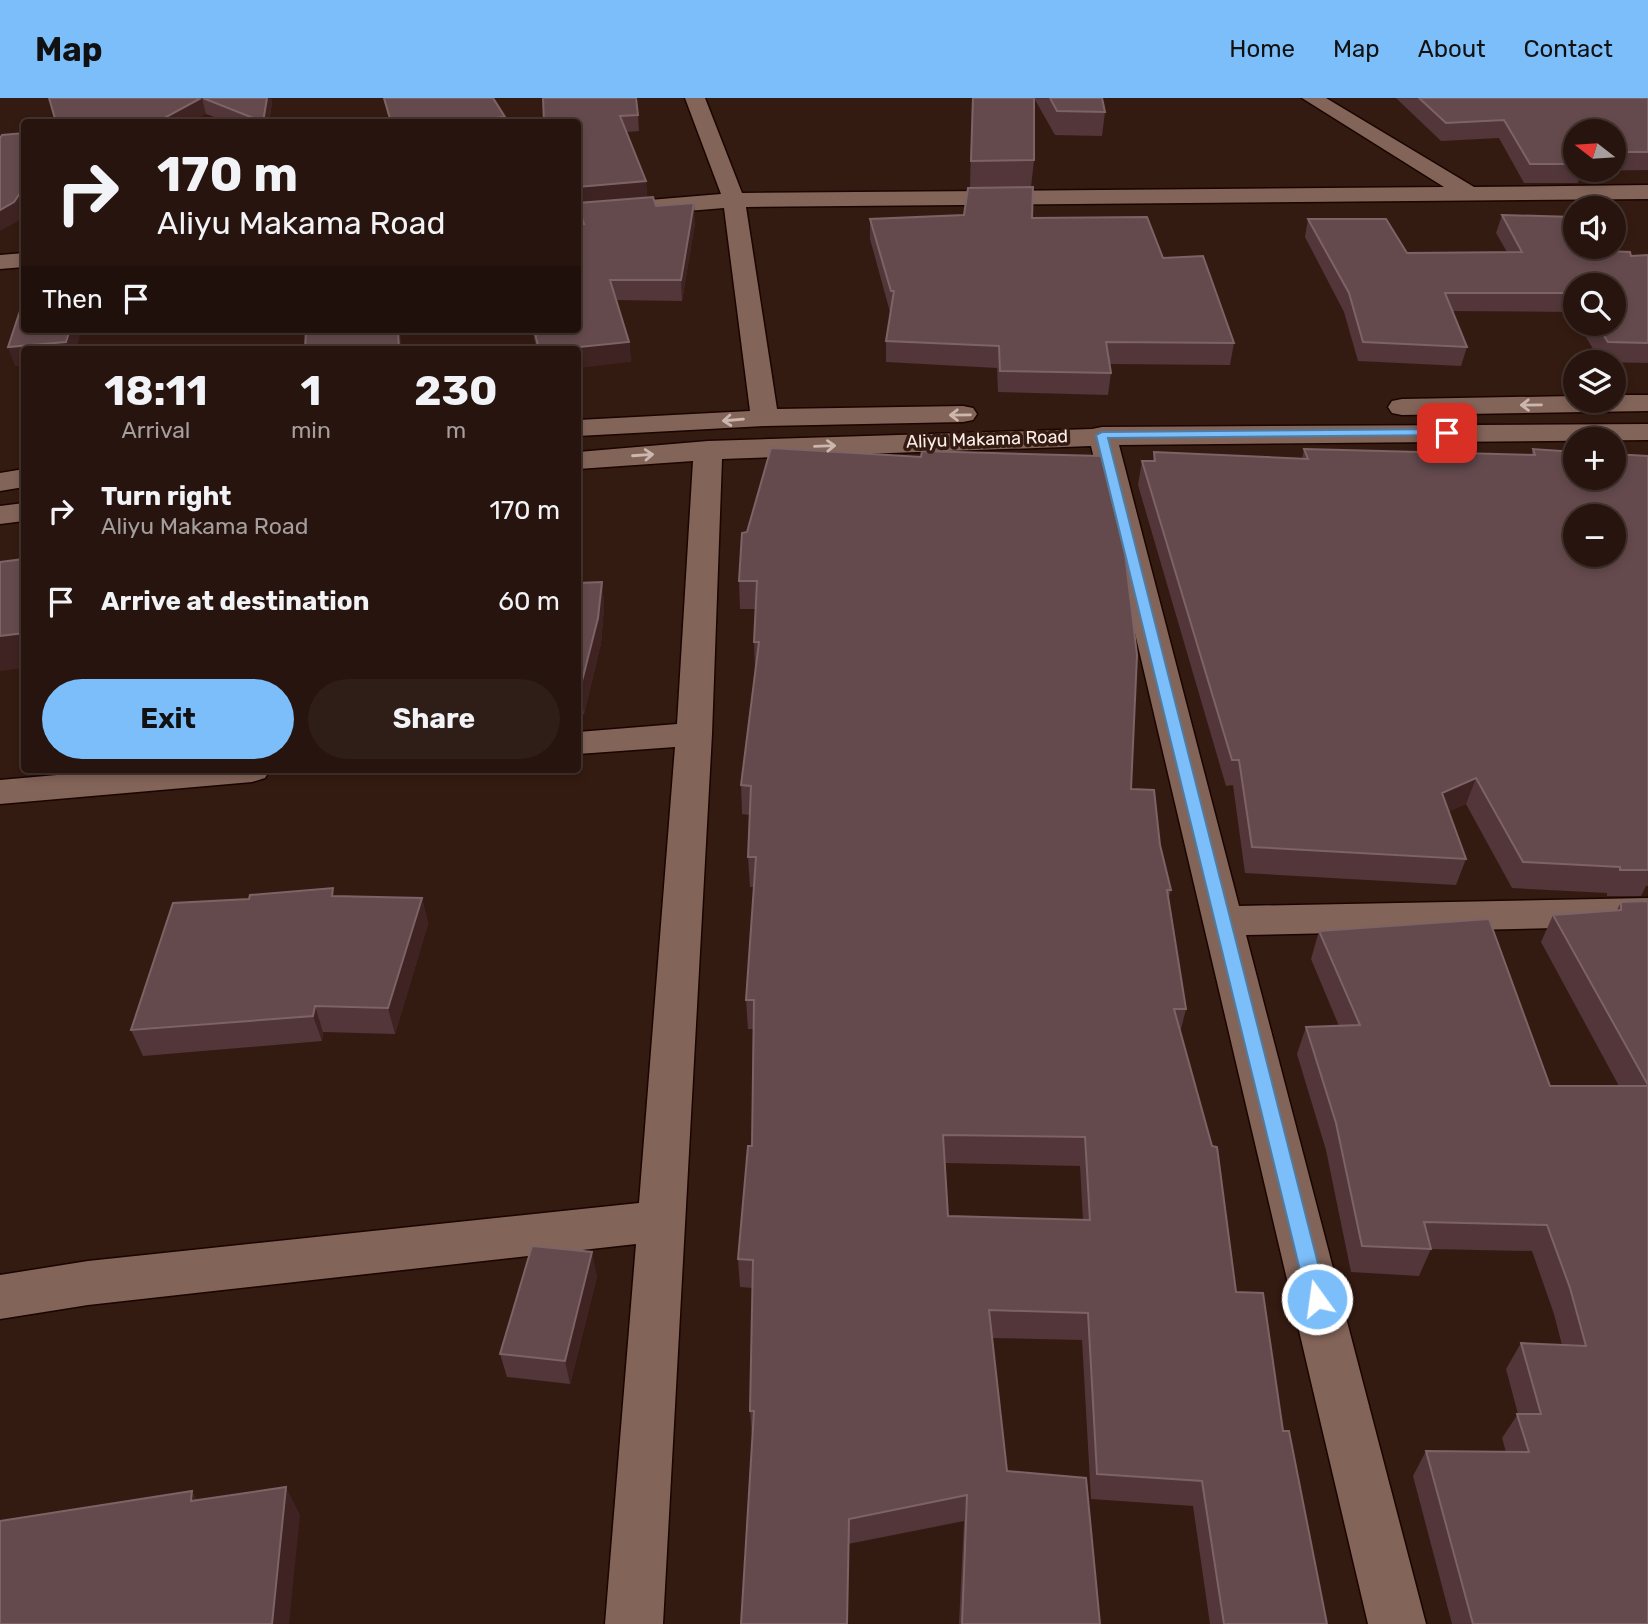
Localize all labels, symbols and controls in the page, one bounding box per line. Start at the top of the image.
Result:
text: Map [35,30,103,69]
text: Home [1229,35,1295,63]
text: Map [1333,35,1380,63]
text: About [1418,35,1486,63]
text: Contact [1524,35,1613,63]
north arrow [1563,119,1626,182]
map controls [1563,119,1626,567]
text: 170 m [157,145,298,203]
icon: right [42,147,133,238]
button: sound [1563,196,1626,259]
text: Aliyu Makama Road [157,204,445,242]
button: search [1563,273,1626,336]
icon: arrive [117,280,155,318]
text: Then [42,284,103,315]
button: layers [1563,350,1626,413]
text: 18:11 [104,366,208,416]
text: 1 [300,366,321,416]
text: 230 [414,366,498,416]
one-way arrow [1520,398,1543,411]
pin [1417,403,1477,463]
one-way arrow [949,408,972,421]
one-way arrow [722,414,745,427]
icon: arrive [1428,414,1466,452]
text: Arrival [121,416,190,444]
text: min [291,416,331,444]
text: m [446,416,466,444]
street label: Aliyu Makama Road [906,425,1068,453]
button: + [1563,427,1626,490]
one-way arrow [813,439,836,452]
one-way arrow [631,448,653,461]
text: Turn right [101,481,231,512]
icon: right [42,492,80,530]
text: 170 m [490,495,560,526]
button: − [1563,504,1626,567]
text: Aliyu Makama Road [101,512,308,540]
icon: arrive [42,583,80,621]
text: Arrive at destination [101,586,369,617]
text: 60 m [498,586,560,617]
button: Exit [42,679,294,759]
button: Share [308,679,560,759]
position arrow [1280,1262,1354,1336]

